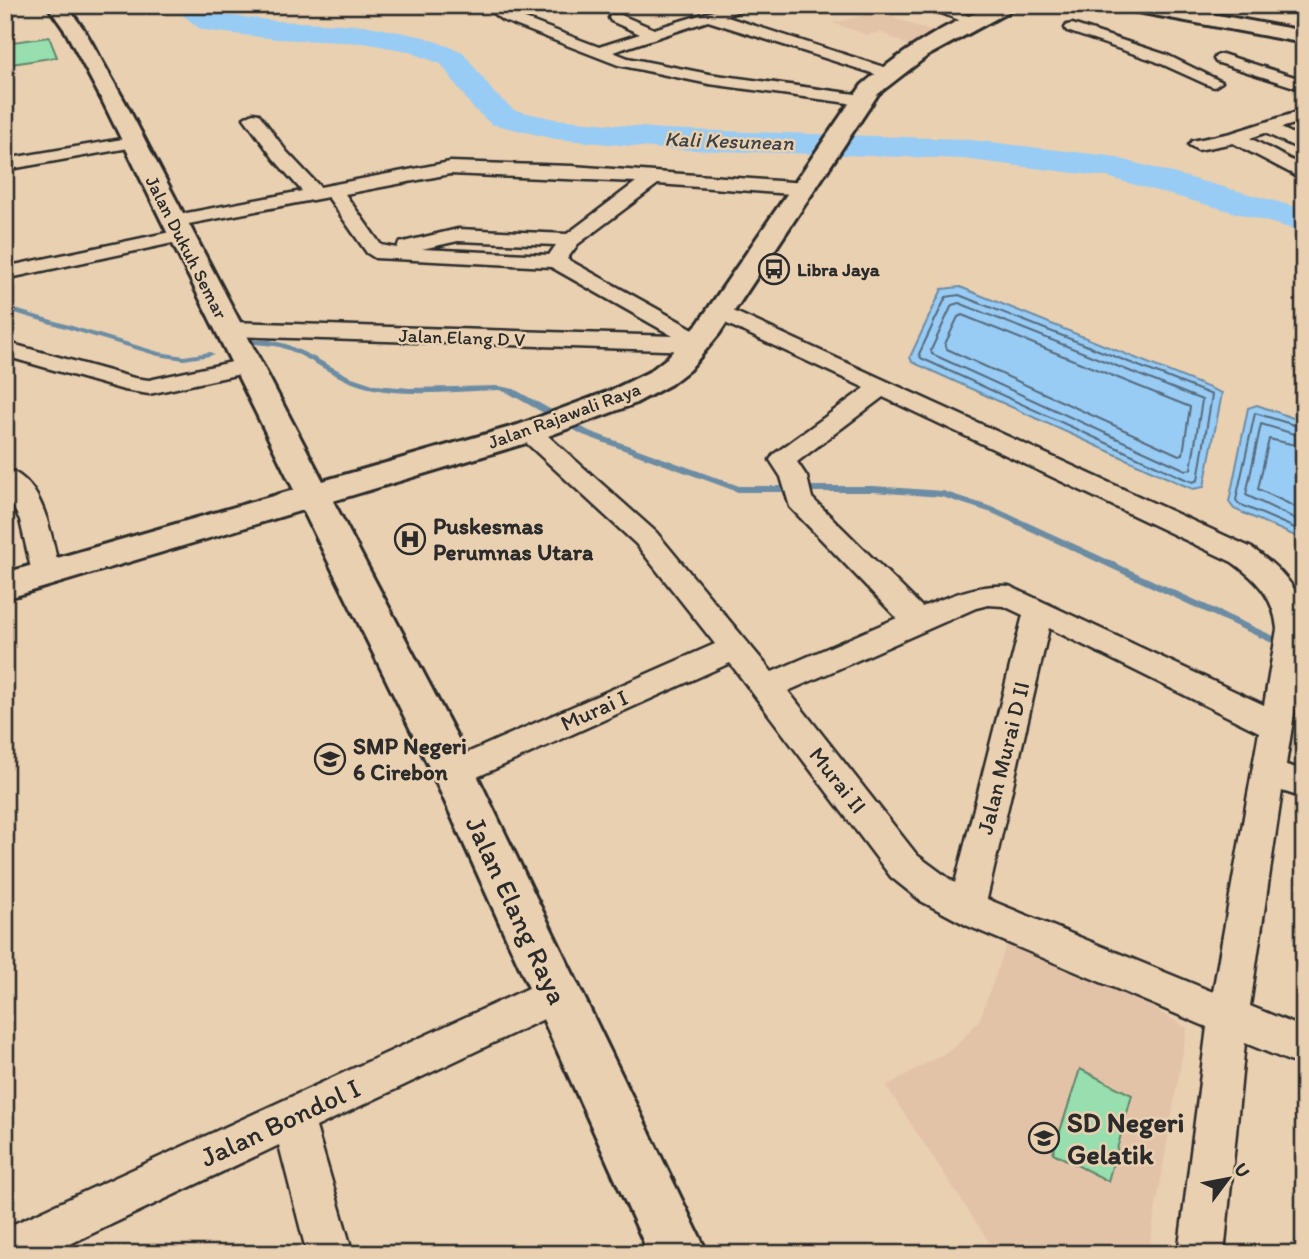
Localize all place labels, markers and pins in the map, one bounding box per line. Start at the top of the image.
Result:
bus stop icon: Libra Jaya [757,252,791,286]
place label: Libra Jaya [797,258,881,281]
place label: Puskesmas Perumnas Utara [433,512,594,566]
hospital icon: Puskesmas Perumnas Utara [393,522,427,556]
place label: SMP Negeri 6 Cirebon [353,732,467,786]
school or university icon: SMP Negeri 6 Cirebon [313,742,347,776]
place label: SD Negeri Gelatik [1067,1105,1184,1171]
school or university icon: SD Negeri Gelatik [1027,1121,1061,1155]

